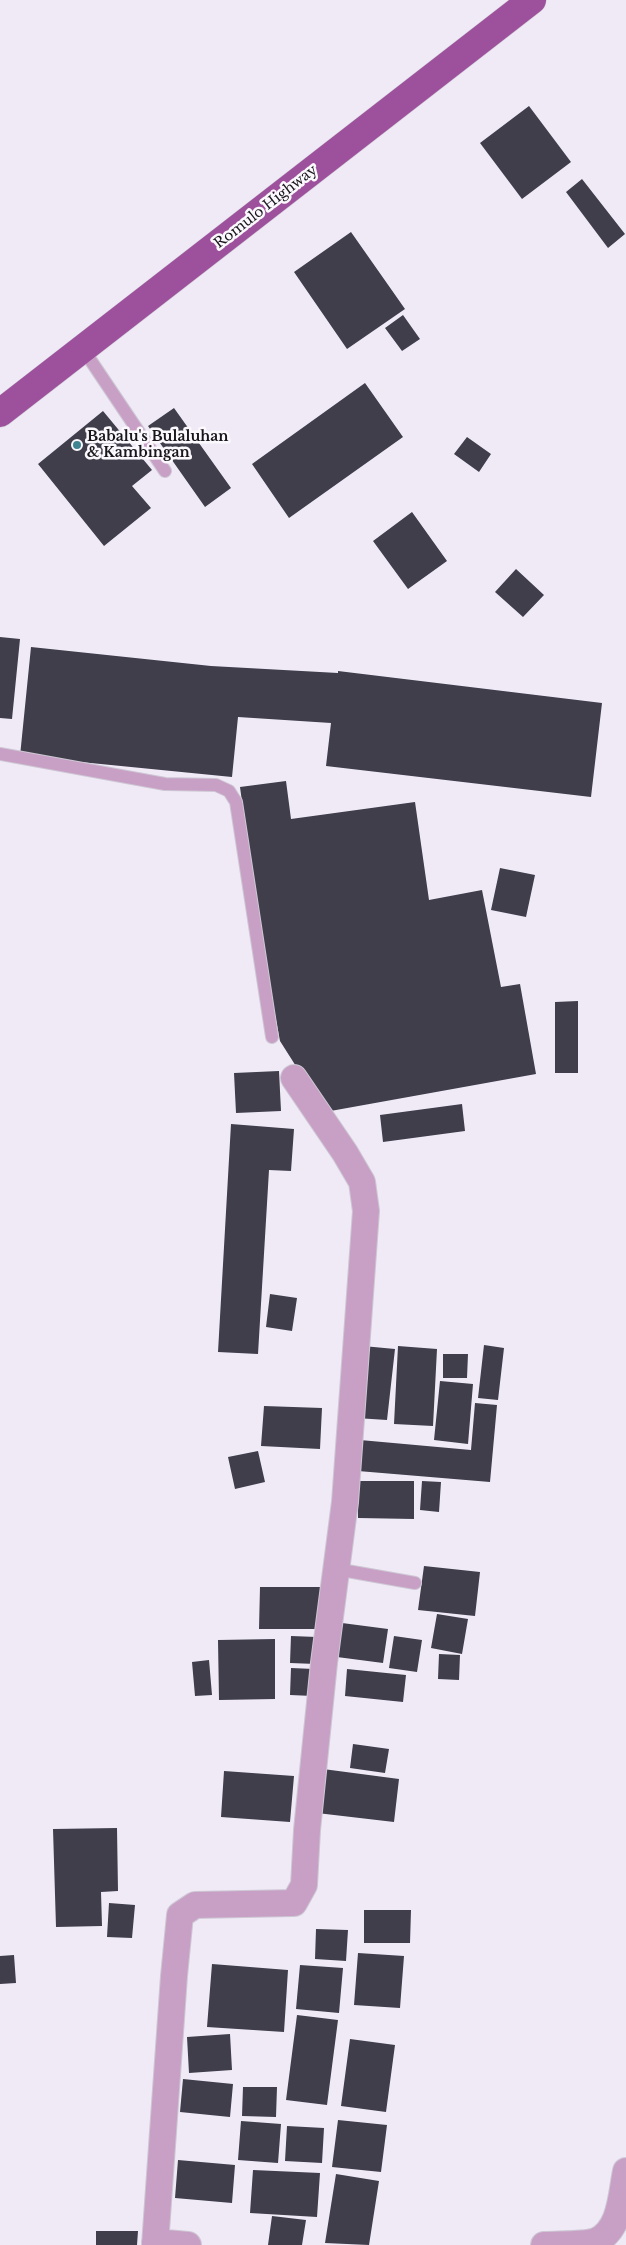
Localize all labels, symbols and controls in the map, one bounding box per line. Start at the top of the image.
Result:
street label: Romulo Highway [211,162,321,252]
place label: Babalu's Bulaluhan & Kambingan [87,429,229,462]
marker: Babalu's Bulaluhan & Kambingan [71,439,83,451]

